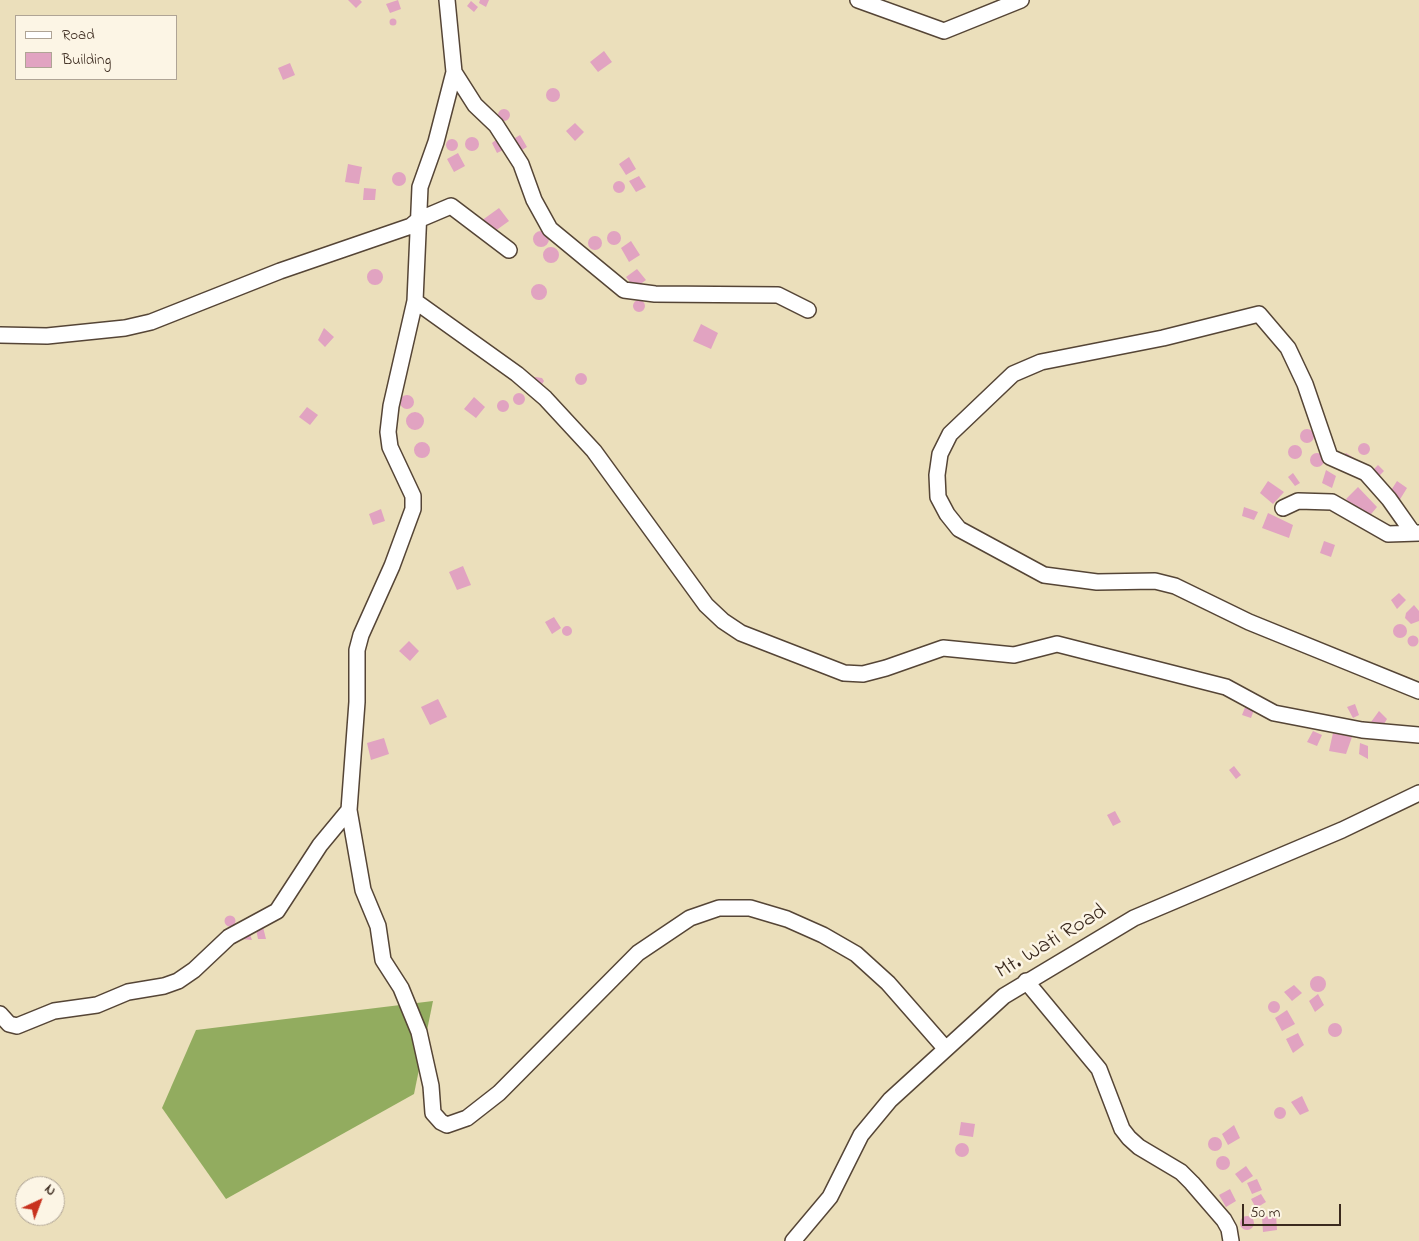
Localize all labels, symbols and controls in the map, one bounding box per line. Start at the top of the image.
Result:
legend [15,15,178,80]
text: Road [62,24,95,46]
text: Building [62,49,111,71]
street label: Mt. Wati Road [992,900,1112,986]
north arrow [15,1176,65,1226]
text: N [39,1179,61,1201]
scale bar [1244,1194,1343,1226]
text: 50 m [1250,1202,1280,1224]

